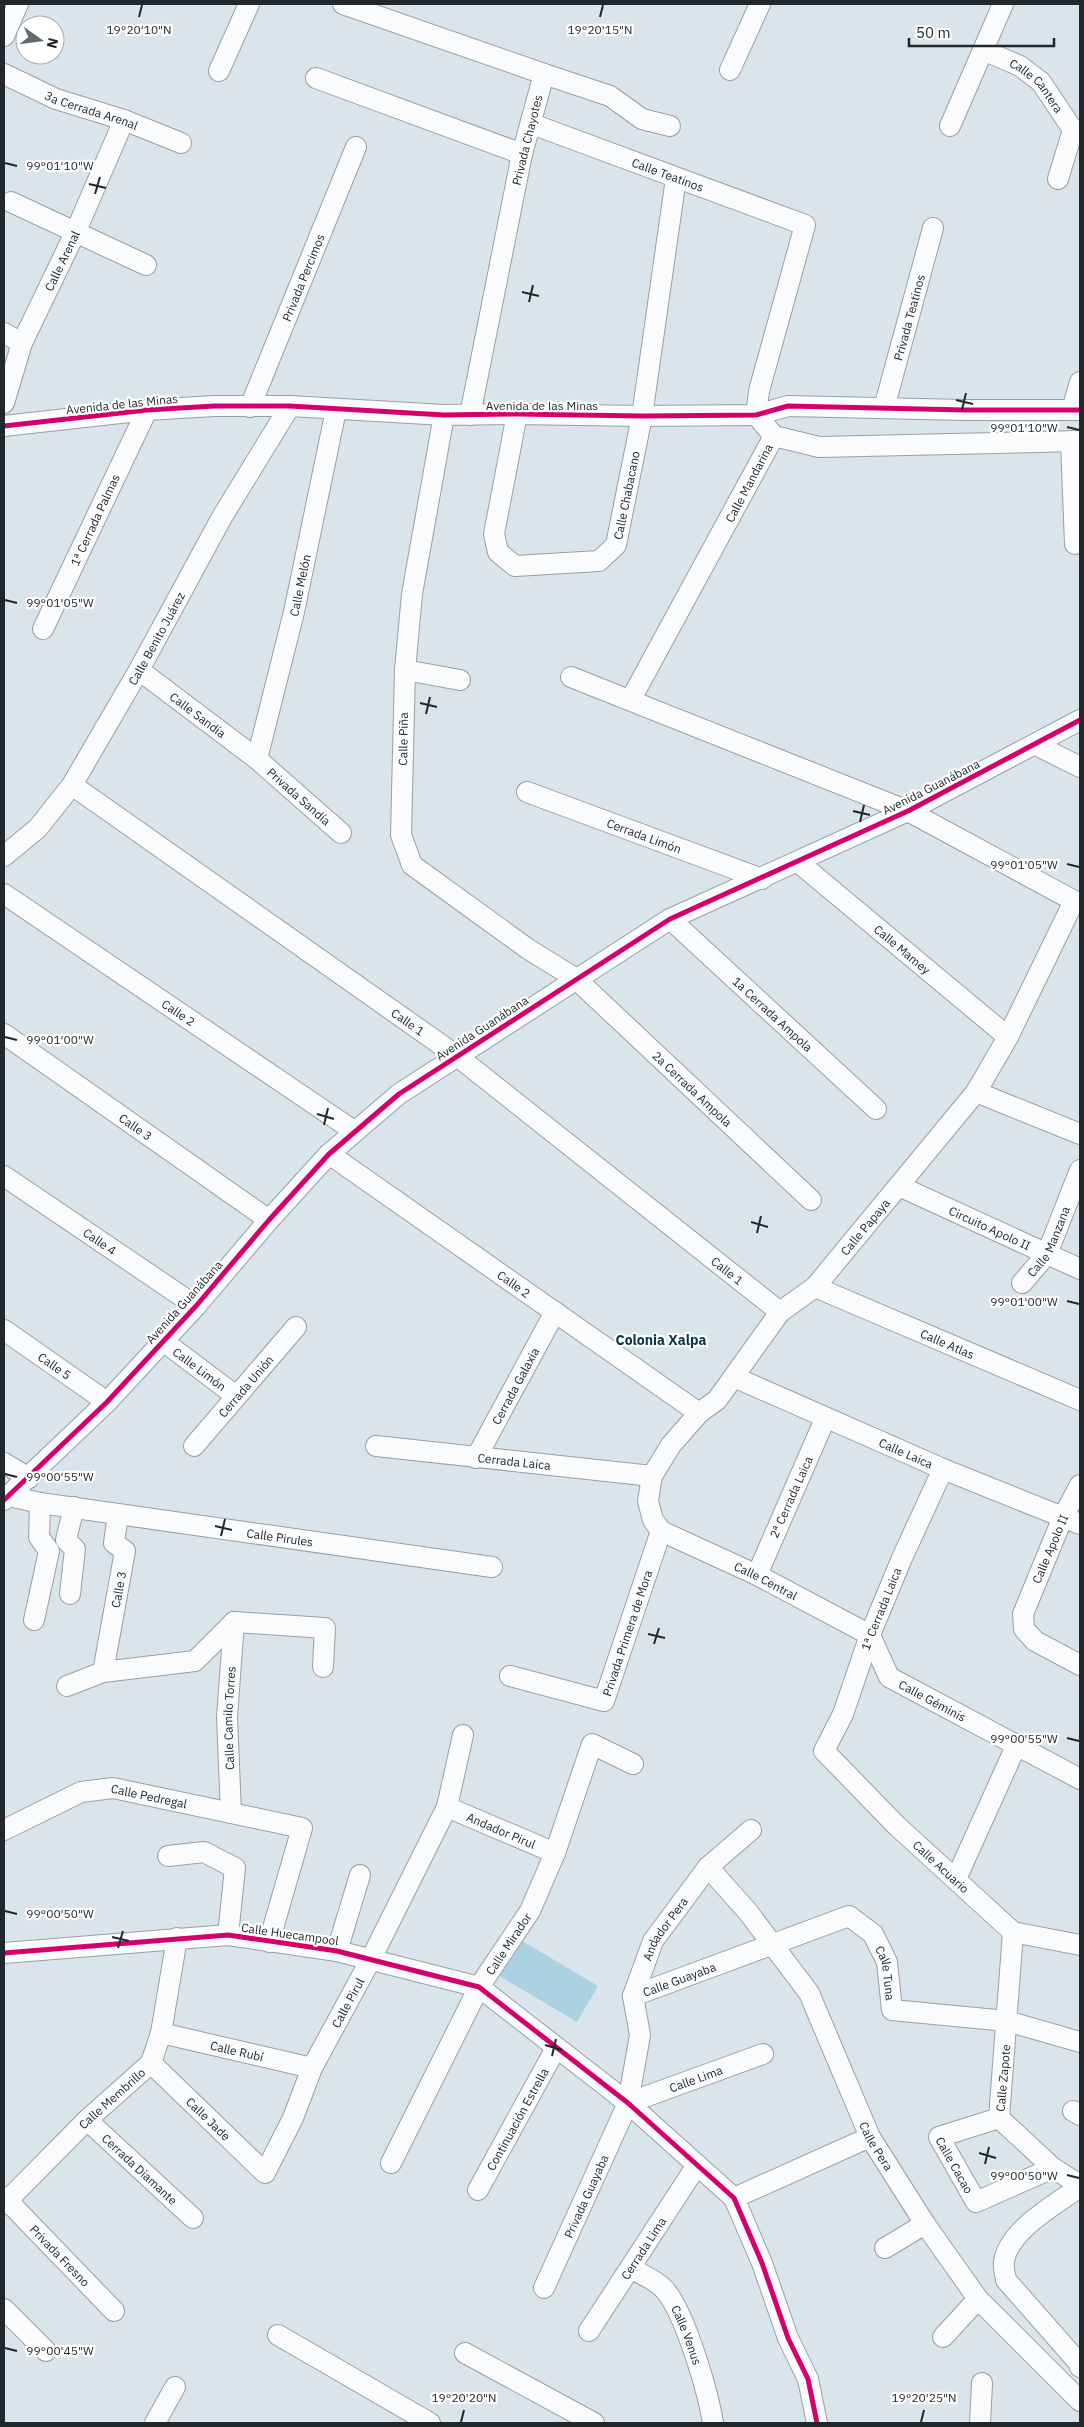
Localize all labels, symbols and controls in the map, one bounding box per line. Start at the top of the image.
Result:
north arrow [15,15,65,65]
scale bar [909,15,1054,47]
text: 19°20'10"N [106,22,172,37]
text: 19°20'15"N [567,22,633,37]
text: 50 m [916,23,951,42]
text: N [43,36,63,50]
street label: Calle Cantera [1008,55,1067,116]
street label: 3a Cerrada Arenal [43,87,140,132]
street label: Privada Chayotes [508,93,546,187]
street label: Calle Teatinos [630,154,706,195]
text: 99°01'10"W [26,158,94,173]
street label: Calle Arenal [41,228,83,293]
street label: Privada Percimos [278,231,327,323]
street label: Privada Teatinos [890,272,928,362]
street label: Avenida de las Minas [65,391,179,417]
street label: Avenida de las Minas [486,398,598,413]
text: 99°01'10"W [990,420,1058,435]
street label: Calle Mandarina [722,441,776,525]
street label: Calle Chabacano [610,449,642,541]
street label: 1ª Cerrada Palmas [67,471,123,568]
street label: Calle Melón [286,553,313,618]
street label: Calle Benito Juárez [125,589,188,687]
text: 99°01'05"W [26,595,94,610]
street label: Calle Sandía [167,689,230,741]
street label: Calle Piña [395,712,411,766]
street label: Avenida Guanábana [880,756,983,818]
street label: Privada Sandía [264,764,334,828]
street label: Cerrada Limón [605,815,684,856]
text: 99°01'05"W [990,857,1058,872]
street label: Calle Mamey [871,921,934,977]
street label: 1a Cerrada Ampola [730,973,816,1055]
street label: Avenida Guanábana [433,992,532,1063]
street label: Calle 2 [159,996,198,1029]
street label: Calle 1 [389,1005,428,1038]
text: 99°01'00"W [26,1032,94,1047]
street label: 2a Cerrada Ampola [650,1048,736,1130]
street label: Calle 3 [116,1110,155,1143]
street label: Calle Papaya [837,1195,893,1258]
street label: Circuito Apolo II [947,1202,1033,1253]
street label: Calle Manzana [1023,1203,1073,1280]
street label: Calle 4 [81,1224,120,1258]
street label: Calle 1 [708,1253,747,1288]
street label: Avenida Guanábana [143,1257,226,1347]
street label: Calle 2 [495,1267,534,1300]
text: 99°01'00"W [990,1294,1058,1309]
street label: Calle Atlas [918,1325,977,1362]
district label: Colonia Xalpa [616,1331,706,1349]
street label: Calle Limón [170,1344,229,1394]
street label: Cerrada Galaxia [488,1344,542,1427]
street label: Calle 5 [35,1349,74,1382]
street label: Cerrada Unión [215,1352,276,1420]
street label: Calle Laica [877,1434,936,1471]
street label: Cerrada Laica [477,1450,552,1473]
street label: 2ª Cerrada Laica [766,1453,816,1540]
text: 99°00'55"W [26,1469,94,1484]
street label: Calle Apolo II [1029,1512,1071,1586]
street label: Calle Pirules [246,1525,314,1549]
street label: Calle Central [732,1558,800,1603]
street label: 1ª Cerrada Laica [858,1565,905,1653]
street label: Privada Primera de Mora [599,1567,655,1698]
street label: Calle 3 [107,1570,129,1609]
street label: Calle Camilo Torres [219,1665,238,1770]
street label: Calle Géminis [896,1676,969,1724]
text: 99°00'55"W [990,1731,1058,1746]
street label: Calle Pedregal [110,1780,188,1811]
street label: Andador Pirul [464,1809,538,1851]
street label: Calle Acuario [910,1837,973,1896]
street label: Andador Pera [639,1893,691,1963]
text: 99°00'50"W [26,1906,94,1921]
street label: Calle Mirador [482,1909,535,1977]
street label: Calle Huecampool [240,1920,340,1948]
street label: Calle Tuna [872,1943,899,2002]
street label: Calle Guayaba [640,1958,718,1999]
street label: Calle Pirul [328,1975,367,2030]
street label: Calle Rubí [209,2037,265,2064]
street label: Calle Zapote [993,2043,1013,2112]
street label: Calle Lima [667,2062,725,2095]
street label: Calle Membrillo [75,2064,148,2132]
street label: Continuación Estrella [483,2065,551,2173]
street label: Calle Jade [183,2094,234,2144]
street label: Calle Pera [857,2119,897,2174]
street label: Cerrada Diamante [99,2130,181,2208]
street label: Calle Cacao [933,2134,977,2196]
street label: Privada Guayaba [560,2151,611,2240]
text: 99°00'50"W [990,2168,1058,2183]
street label: Cerrada Lima [617,2214,669,2282]
street label: Privada Fresno [27,2221,94,2289]
street label: Calle Venus [668,2302,705,2367]
text: 99°00'45"W [26,2343,94,2358]
text: 19°20'20"N [431,2390,497,2405]
text: 19°20'25"N [891,2390,957,2405]

